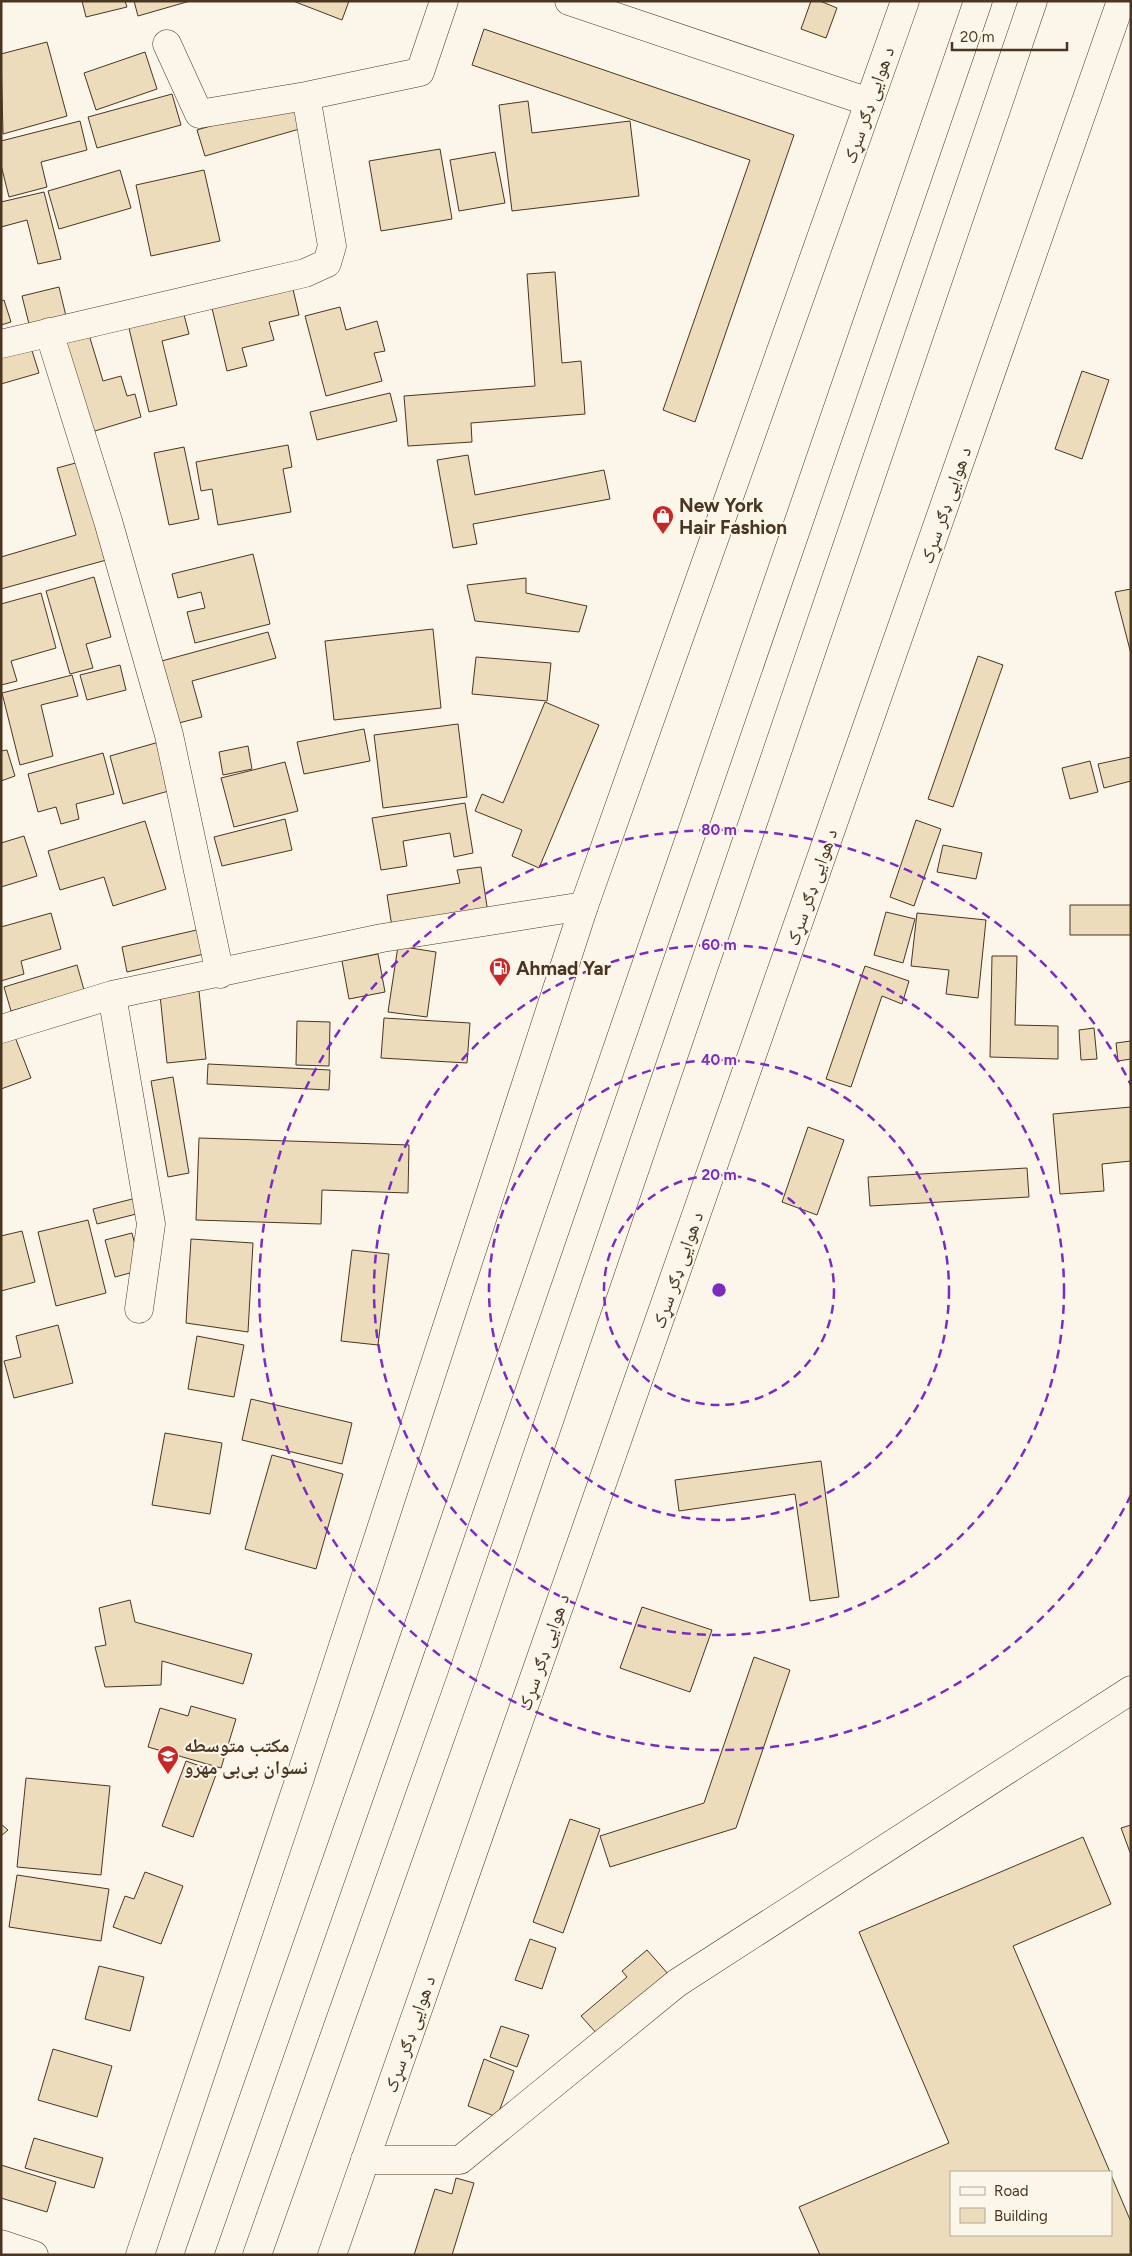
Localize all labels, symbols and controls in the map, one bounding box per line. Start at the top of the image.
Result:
scale bar [952,20,1067,52]
text: 20 m [960,28,994,46]
street label: د هوایی ډګر سړک [838,44,900,167]
street label: د هوایی ډګر سړک [915,444,977,567]
place label: New York Hair Fashion [679,494,787,539]
shop icon: New York Hair Fashion [651,504,675,535]
text: 80 m [701,821,737,839]
street label: د هوایی ډګر سړک [781,826,843,949]
text: 60 m [701,936,737,954]
fuel station icon: Ahmad Yar [488,956,512,987]
place label: Ahmad Yar [516,957,611,980]
text: 40 m [701,1051,737,1069]
text: 20 m [701,1166,737,1184]
street label: د هوایی ډګر سړک [647,1209,709,1332]
centre of rings [710,1281,728,1299]
street label: د هوایی ډګر سړک [513,1591,575,1714]
place label: مکتب متوسطه نسوان بی‌بی مهرو [184,1734,308,1779]
school or university icon: مکتب متوسطه نسوان بی‌بی مهرو [156,1744,180,1775]
street label: د هوایی ډګر سړک [379,1973,441,2096]
legend [950,2171,1112,2236]
text: Road [994,2182,1029,2200]
text: Building [994,2207,1048,2225]

